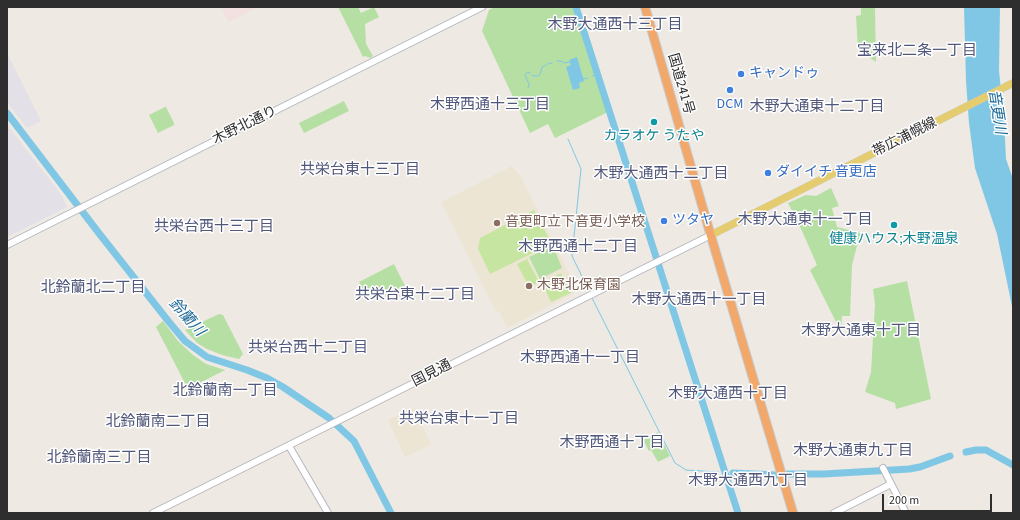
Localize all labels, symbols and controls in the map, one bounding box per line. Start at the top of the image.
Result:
district label: 木野大通西十三丁目 [548,17,682,35]
district label: 宝来北二条一丁目 [857,43,977,61]
street label: 国道241号 [663,51,697,117]
place label: キャンドゥ [749,66,819,82]
marker: キャンドゥ [736,69,746,79]
marker: DCM [725,85,735,95]
water label: 音更川 [984,88,1008,136]
district label: 木野西通十三丁目 [430,97,550,115]
place label: DCM [717,97,743,113]
district label: 木野大通東十二丁目 [750,99,884,117]
street label: 木野北通り [210,103,280,149]
street label: 帯広浦幌線 [870,115,940,161]
marker: カラオケ うたや [649,117,659,127]
place label: カラオケ うたや [604,129,704,145]
district label: 共栄台東十三丁目 [300,162,420,180]
place label: ダイイチ 音更店 [776,165,877,181]
district label: 木野大通西十二丁目 [594,166,728,184]
marker: ダイイチ 音更店 [763,168,773,178]
district label: 木野大通東十一丁目 [738,212,872,230]
place label: ツタヤ [672,213,714,229]
place label: 音更町立下音更小学校 [505,215,645,231]
marker: ツタヤ [659,216,669,226]
marker: 音更町立下音更小学校 [492,218,502,228]
district label: 共栄台西十三丁目 [154,219,274,237]
marker: 健康ハウス;木野温泉 [889,220,899,230]
place label: 健康ハウス;木野温泉 [829,232,959,248]
district label: 木野西通十二丁目 [518,239,638,257]
place label: 木野北保育園 [537,278,621,294]
district label: 北鈴蘭北二丁目 [41,280,145,298]
marker: 木野北保育園 [524,281,534,291]
district label: 共栄台東十二丁目 [355,287,475,305]
district label: 木野大通西十一丁目 [632,292,766,310]
water label: 鈴蘭川 [164,295,208,341]
district label: 木野大通東十丁目 [801,323,921,341]
district label: 共栄台西十二丁目 [248,340,368,358]
district label: 木野西通十一丁目 [520,350,640,368]
street label: 国見通 [409,357,455,391]
district label: 北鈴蘭南一丁目 [173,383,277,401]
district label: 木野大通西十丁目 [668,386,788,404]
district label: 共栄台東十一丁目 [399,411,519,429]
district label: 北鈴蘭南二丁目 [106,414,210,432]
district label: 木野西通十丁目 [560,435,664,453]
district label: 木野大通東九丁目 [793,443,913,461]
district label: 北鈴蘭南三丁目 [47,450,151,468]
district label: 木野大通西九丁目 [688,473,808,491]
scale bar [884,486,994,512]
text: 200 m [889,492,919,509]

